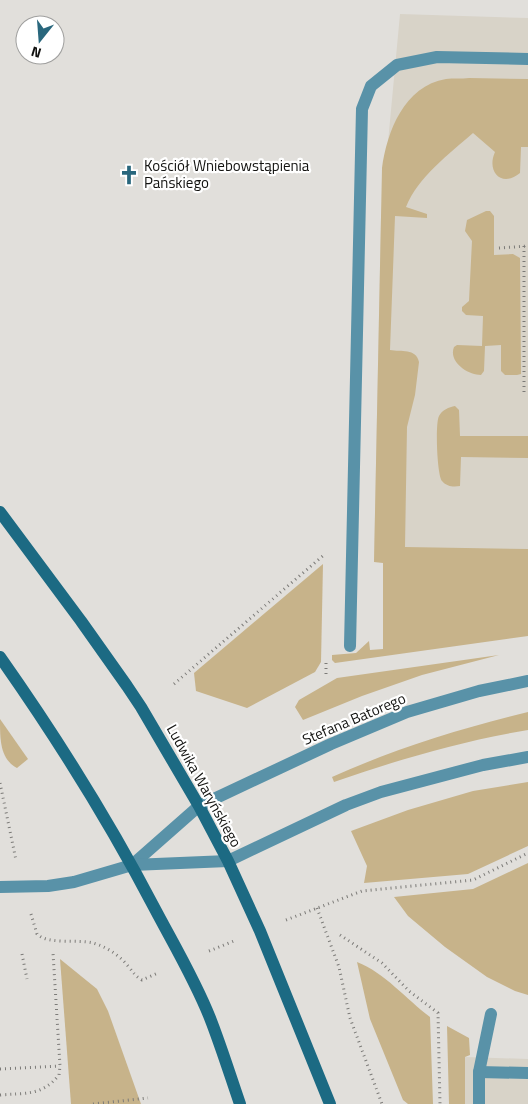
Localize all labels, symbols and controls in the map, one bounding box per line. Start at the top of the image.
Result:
north arrow [15,15,65,65]
text: N [28,41,44,64]
place label: Kościół Wniebowstąpienia Pańskiego [144,154,310,194]
church icon: Kościół Wniebowstąpienia Pańskiego [118,164,140,186]
street label: Stefana Batorego [299,686,409,751]
street label: Ludwika Waryńskiego [161,720,248,851]

